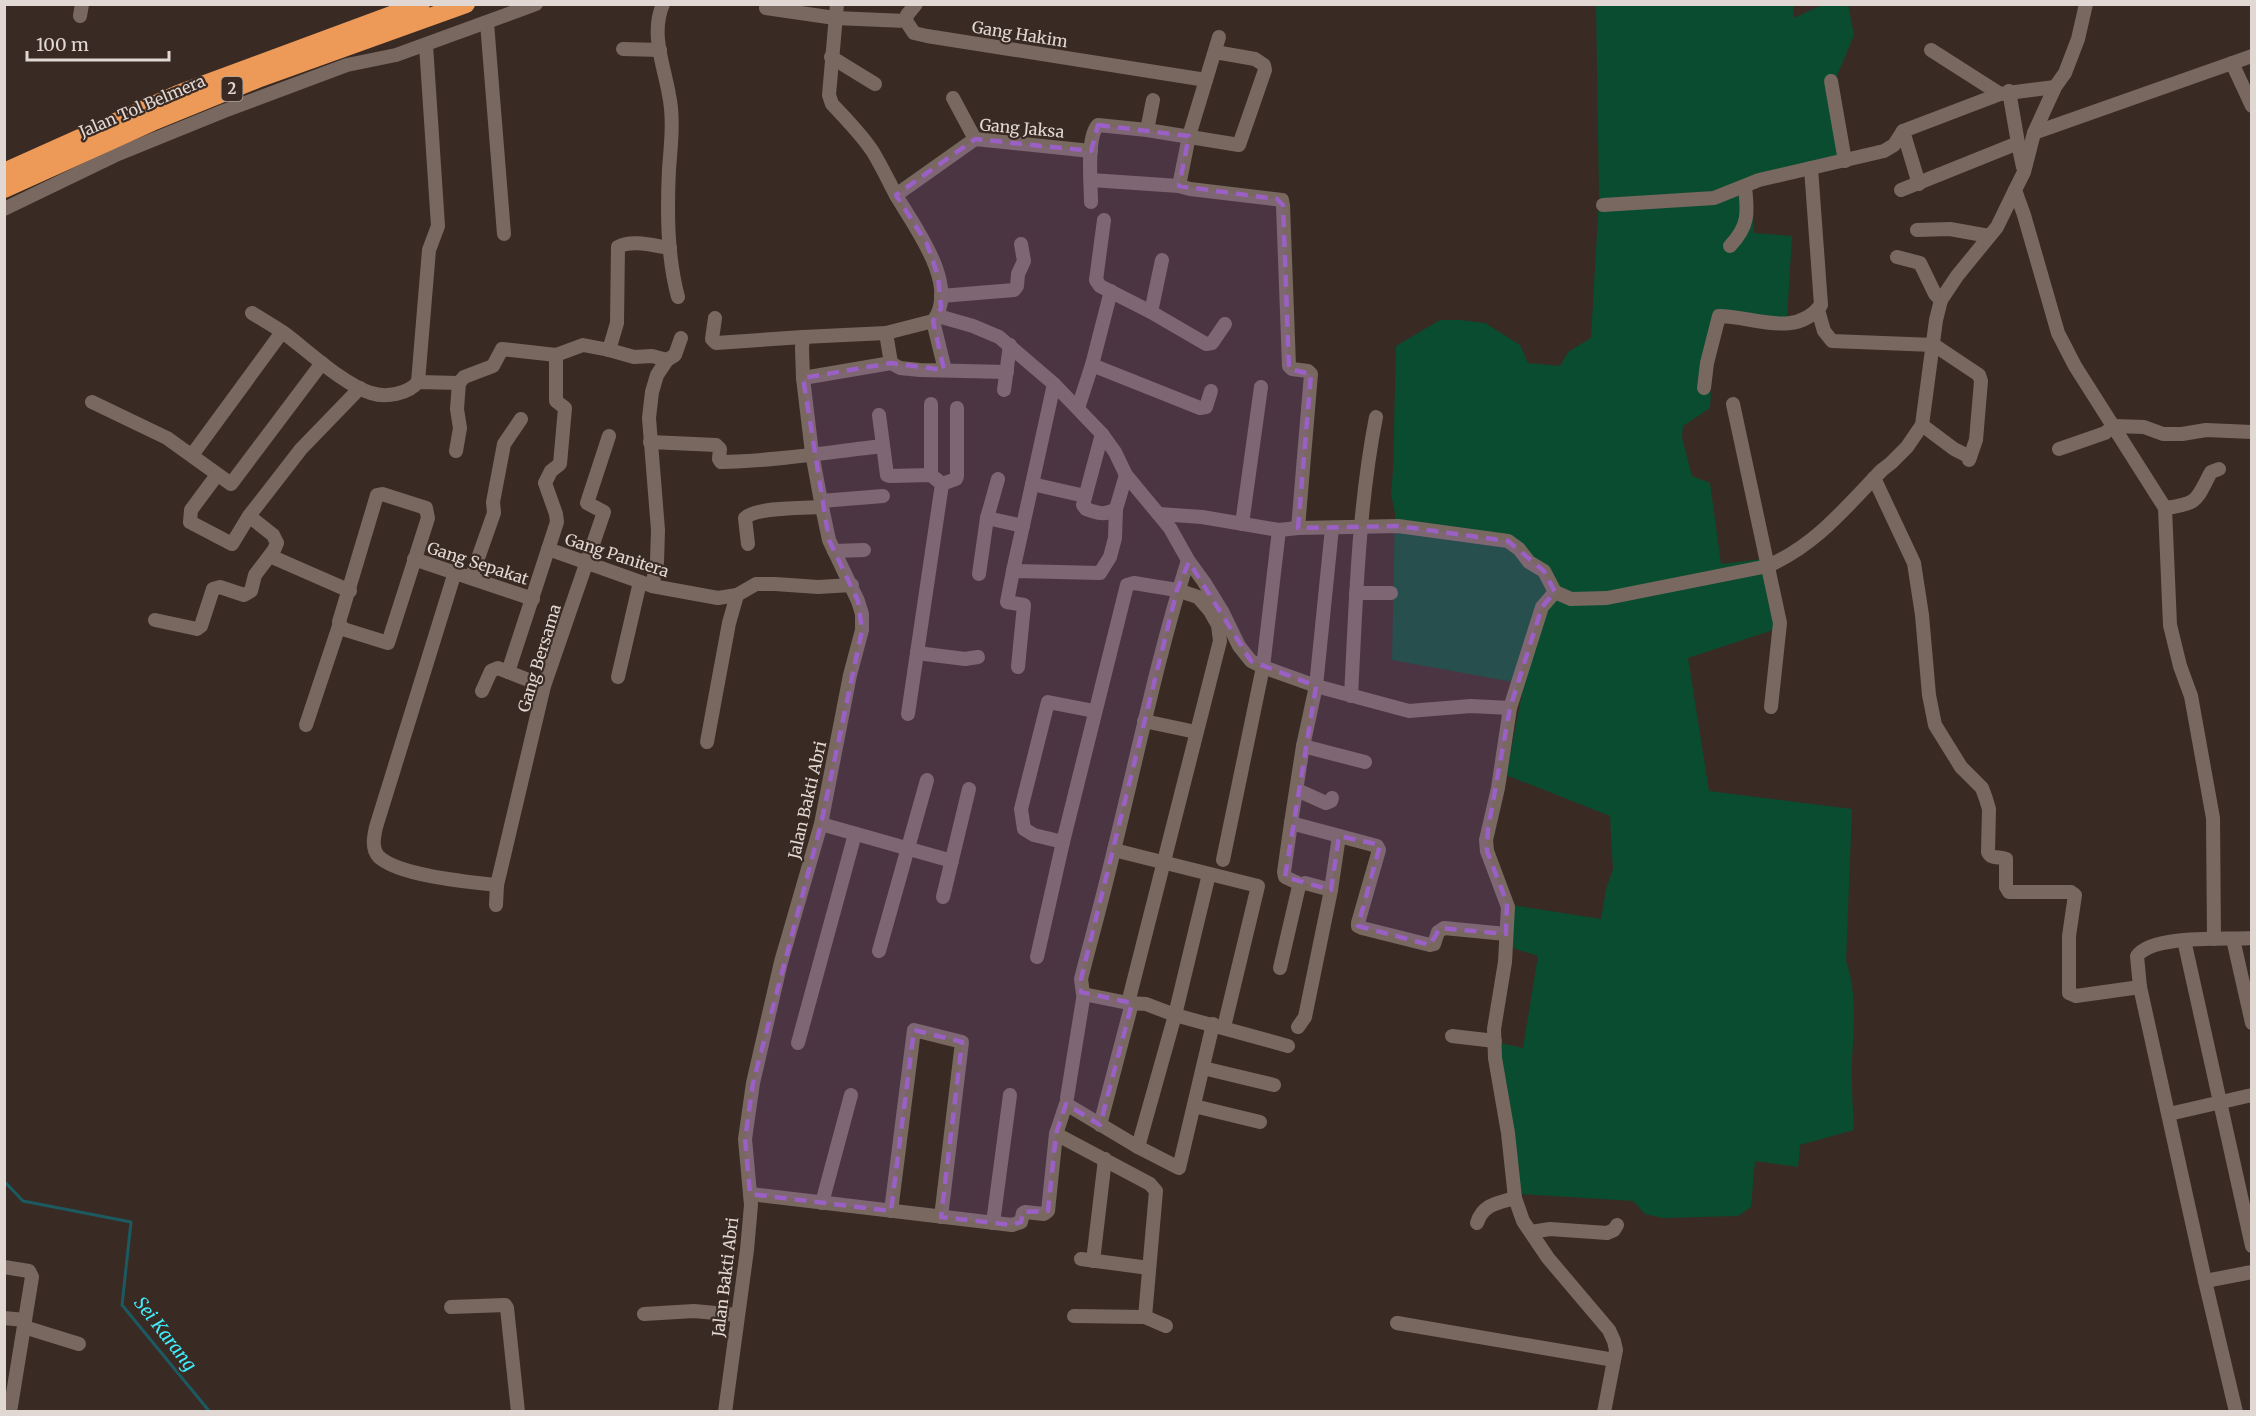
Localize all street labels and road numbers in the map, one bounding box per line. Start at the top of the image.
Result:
street label: Gang Hakim [971,17,1069,51]
street label: Jalan Tol Belmera [75,70,208,142]
road number: 2 [222,77,242,101]
street label: Gang Jaksa [979,114,1066,142]
street label: Gang Panitera [563,529,672,581]
street label: Gang Sepakat [425,537,532,589]
street label: Gang Bersama [513,601,565,714]
street label: Jalan Bakti Abri [783,739,830,862]
street label: Jalan Bakti Abri [708,1216,742,1339]

